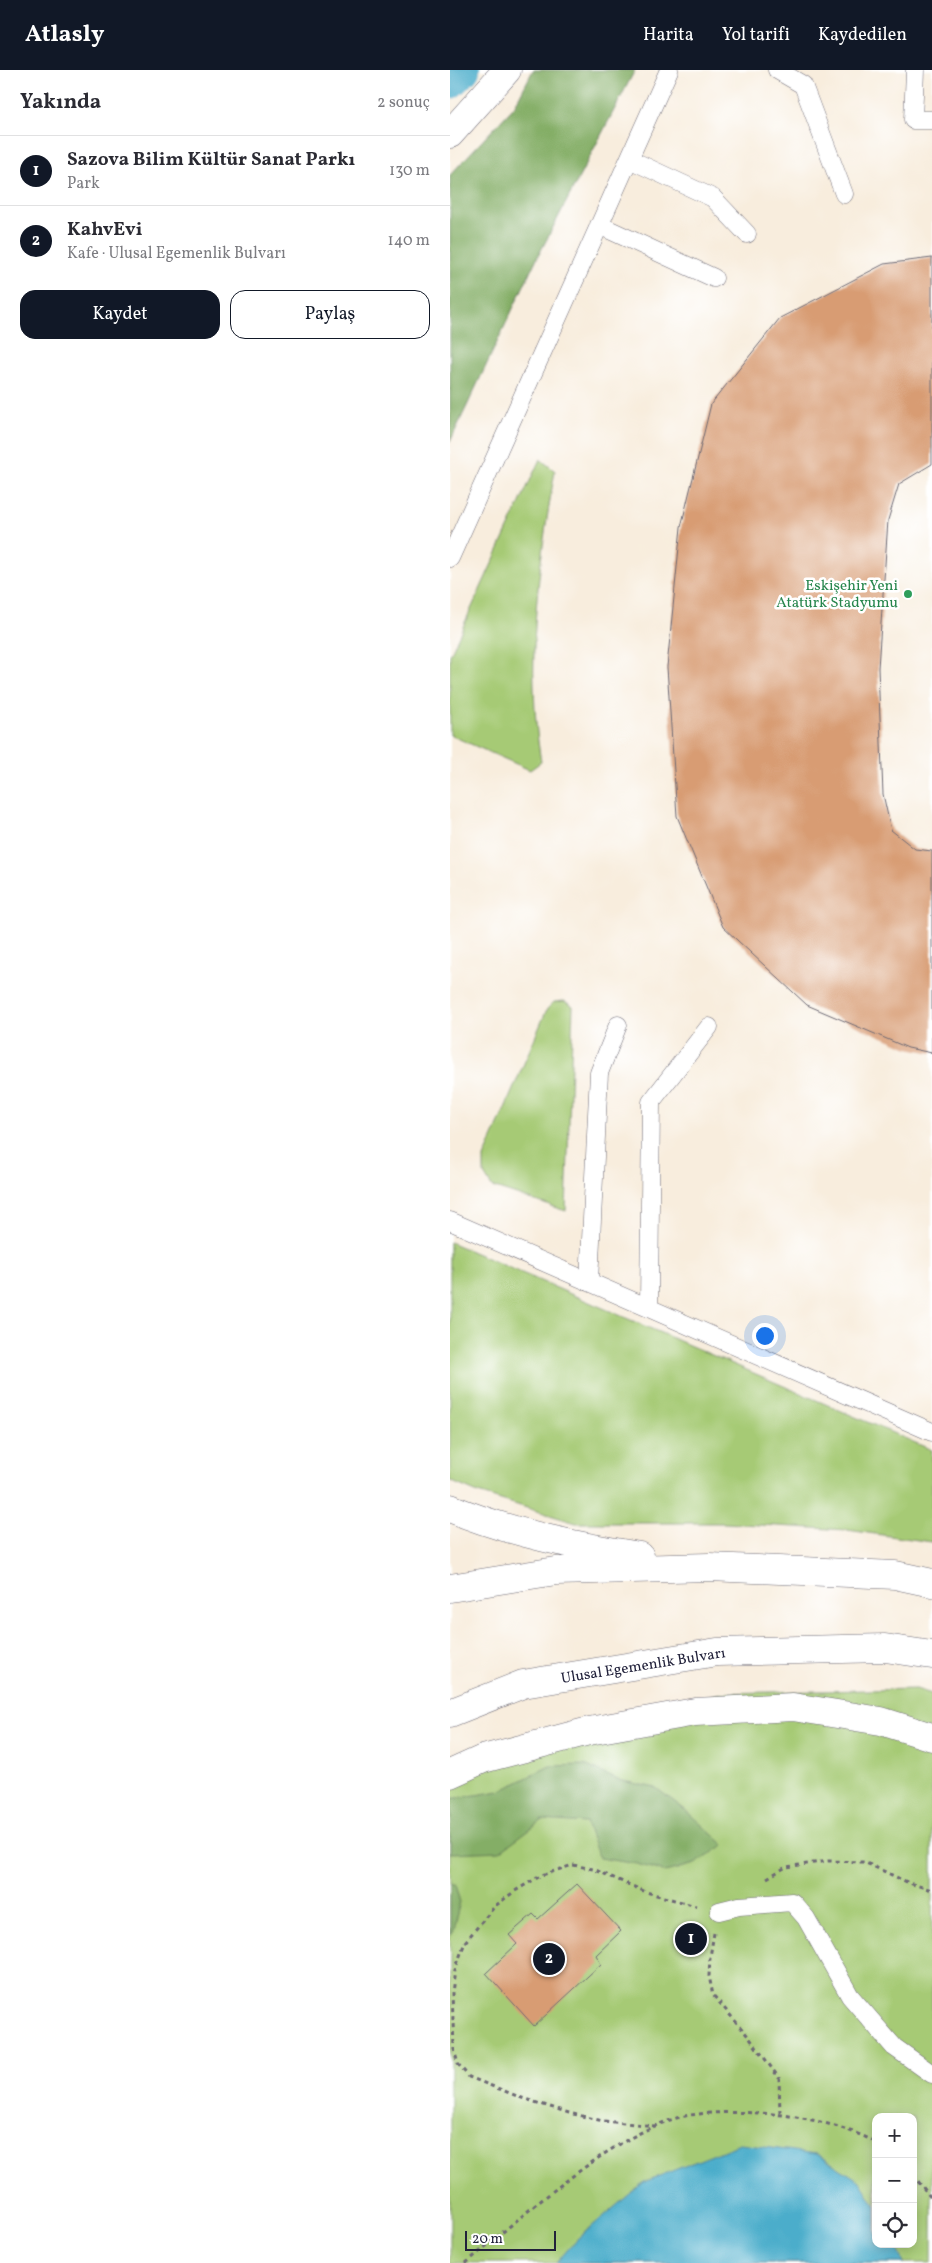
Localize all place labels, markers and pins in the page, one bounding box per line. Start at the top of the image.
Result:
place label: Eskişehir Yeni Atatürk Stadyumu [776,576,898,614]
marker: Eskişehir Yeni Atatürk Stadyumu [902,588,914,600]
pin: 1 [675,1920,707,1958]
pin: 2 [533,1940,565,1978]

